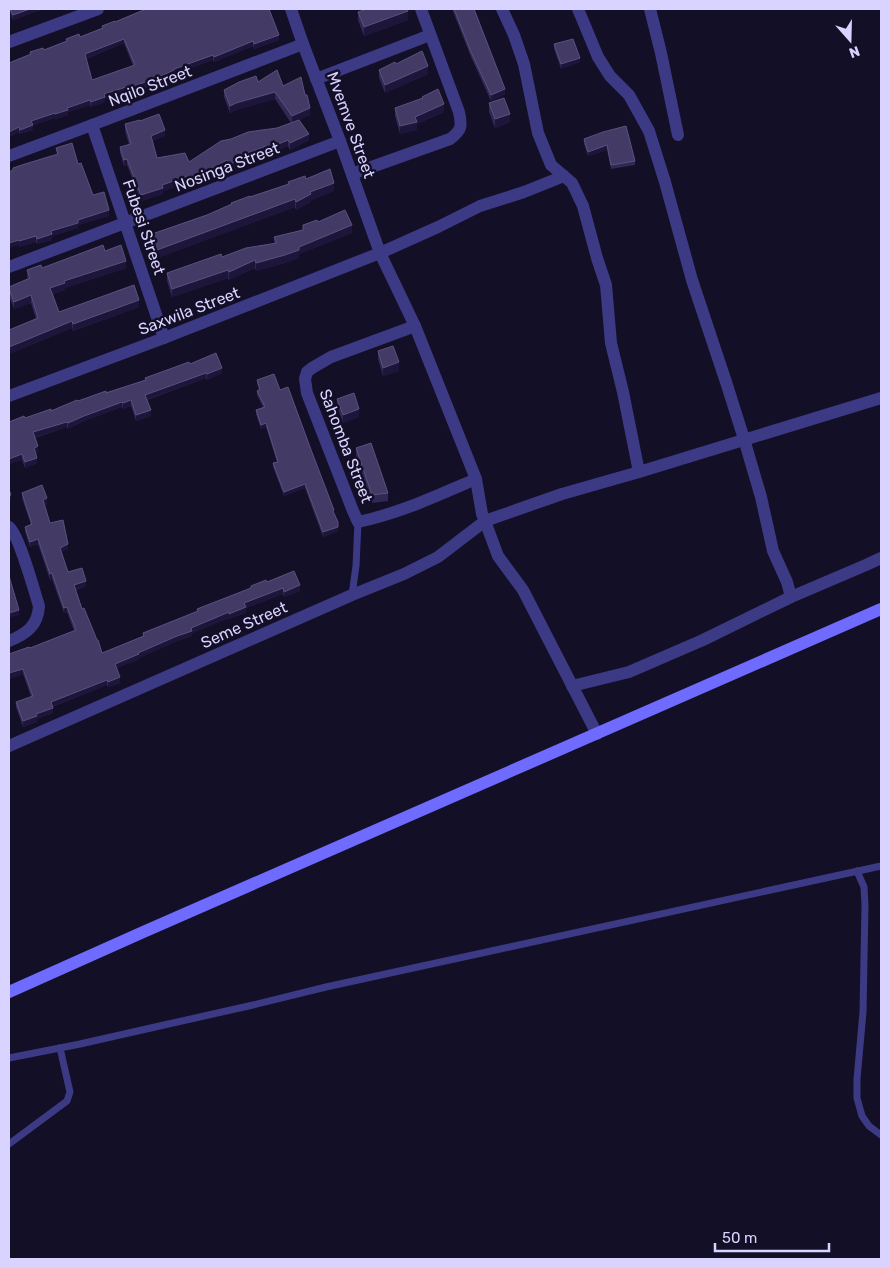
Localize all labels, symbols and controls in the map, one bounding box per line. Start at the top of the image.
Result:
north arrow [825,15,875,65]
text: N [847,42,862,61]
street label: Nqilo Street [106,61,194,111]
street label: Mvemve Street [323,69,379,181]
street label: Nosinga Street [172,138,282,196]
street label: Fubesi Street [119,177,169,277]
street label: Saxwila Street [136,283,242,339]
street label: Sahomba Street [316,386,376,506]
street label: Seme Street [198,598,290,652]
scale bar [715,1220,829,1252]
text: 50 m [722,1229,757,1247]

